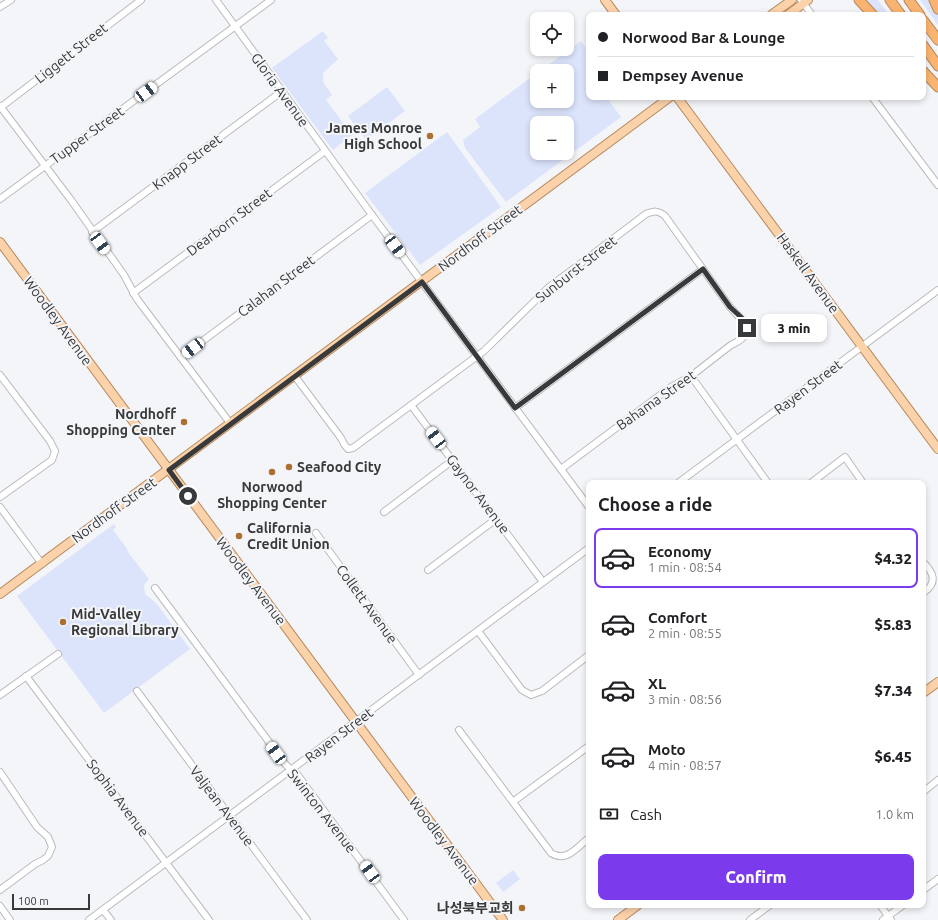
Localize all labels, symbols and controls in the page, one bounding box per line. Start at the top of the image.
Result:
map controls [530,12,574,160]
button: locate [530,12,574,56]
street label: Liggett Street [32,19,111,86]
text: Norwood Bar & Lounge [622,29,785,46]
street label: Gloria Avenue [248,50,312,130]
button: + [530,64,574,108]
text: Dempsey Avenue [622,67,744,84]
car [133,80,159,104]
street label: Tupper Street [47,103,127,167]
button: − [530,116,574,160]
place label: James Monroe High School [326,120,422,152]
street label: Knapp Street [149,131,225,193]
marker: James Monroe High School [425,131,435,141]
street label: Dearborn Street [183,185,275,259]
street label: Nordhoff Street [435,201,525,275]
car [88,230,112,256]
street label: Haskell Avenue [774,230,842,316]
street label: Sunburst Street [532,232,620,306]
car [383,233,407,259]
street label: Calahan Street [234,252,318,320]
street label: Woodley Avenue [20,273,96,369]
callout: 3 min [761,314,827,342]
route end [738,319,756,337]
text: 3 min [777,321,811,335]
car [180,336,206,360]
street label: Rayen Street [771,356,845,418]
street label: Bahama Street [613,367,699,433]
place label: Nordhoff Shopping Center [66,406,176,438]
marker: Nordhoff Shopping Center [179,417,189,427]
car [424,425,448,451]
street label: Gaynor Avenue [443,451,513,537]
place label: Seafood City [297,459,382,475]
marker: Seafood City [284,462,294,472]
marker: Norwood Shopping Center [267,467,277,477]
street label: Nordhoff Street [69,474,160,546]
place label: Norwood Shopping Center [217,479,327,511]
route start [179,487,197,505]
text: Choose a ride [598,494,712,514]
place label: California Credit Union [247,520,330,552]
marker: California Credit Union [234,531,244,541]
street label: Woodley Avenue [213,534,289,628]
icon: car [600,540,636,576]
text: Economy [648,543,712,560]
text: $4.32 [874,550,912,567]
text: 1 min · 08:54 [648,560,722,574]
street label: Collett Avenue [333,562,401,646]
place label: Mid-Valley Regional Library [71,606,179,638]
icon: car [600,606,636,642]
text: Comfort [648,609,707,626]
text: $5.83 [874,616,912,633]
marker: Mid-Valley Regional Library [58,617,68,627]
text: 2 min · 08:55 [648,626,722,640]
icon: car [600,672,636,708]
text: XL [648,675,666,692]
text: $7.34 [874,682,912,699]
text: 3 min · 08:56 [648,692,722,706]
street label: Rayen Street [302,704,376,766]
icon: car [600,738,636,774]
car [264,740,288,766]
text: Moto [648,741,686,758]
text: $6.45 [874,748,912,765]
street label: Sophia Avenue [84,756,152,840]
text: 4 min · 08:57 [648,758,722,772]
street label: Valjean Avenue [187,763,257,849]
street label: Swinton Avenue [284,766,360,856]
street label: Woodley Avenue [406,794,482,888]
icon: cash [598,803,620,825]
text: Cash [630,806,662,823]
text: 1.0 km [875,807,914,821]
button: Confirm [598,854,914,900]
car [358,859,382,885]
scale bar [12,892,90,911]
text: 100 m [18,895,49,907]
place label: 나성북부교회 [437,900,514,916]
marker: 나성북부교회 [517,903,527,913]

